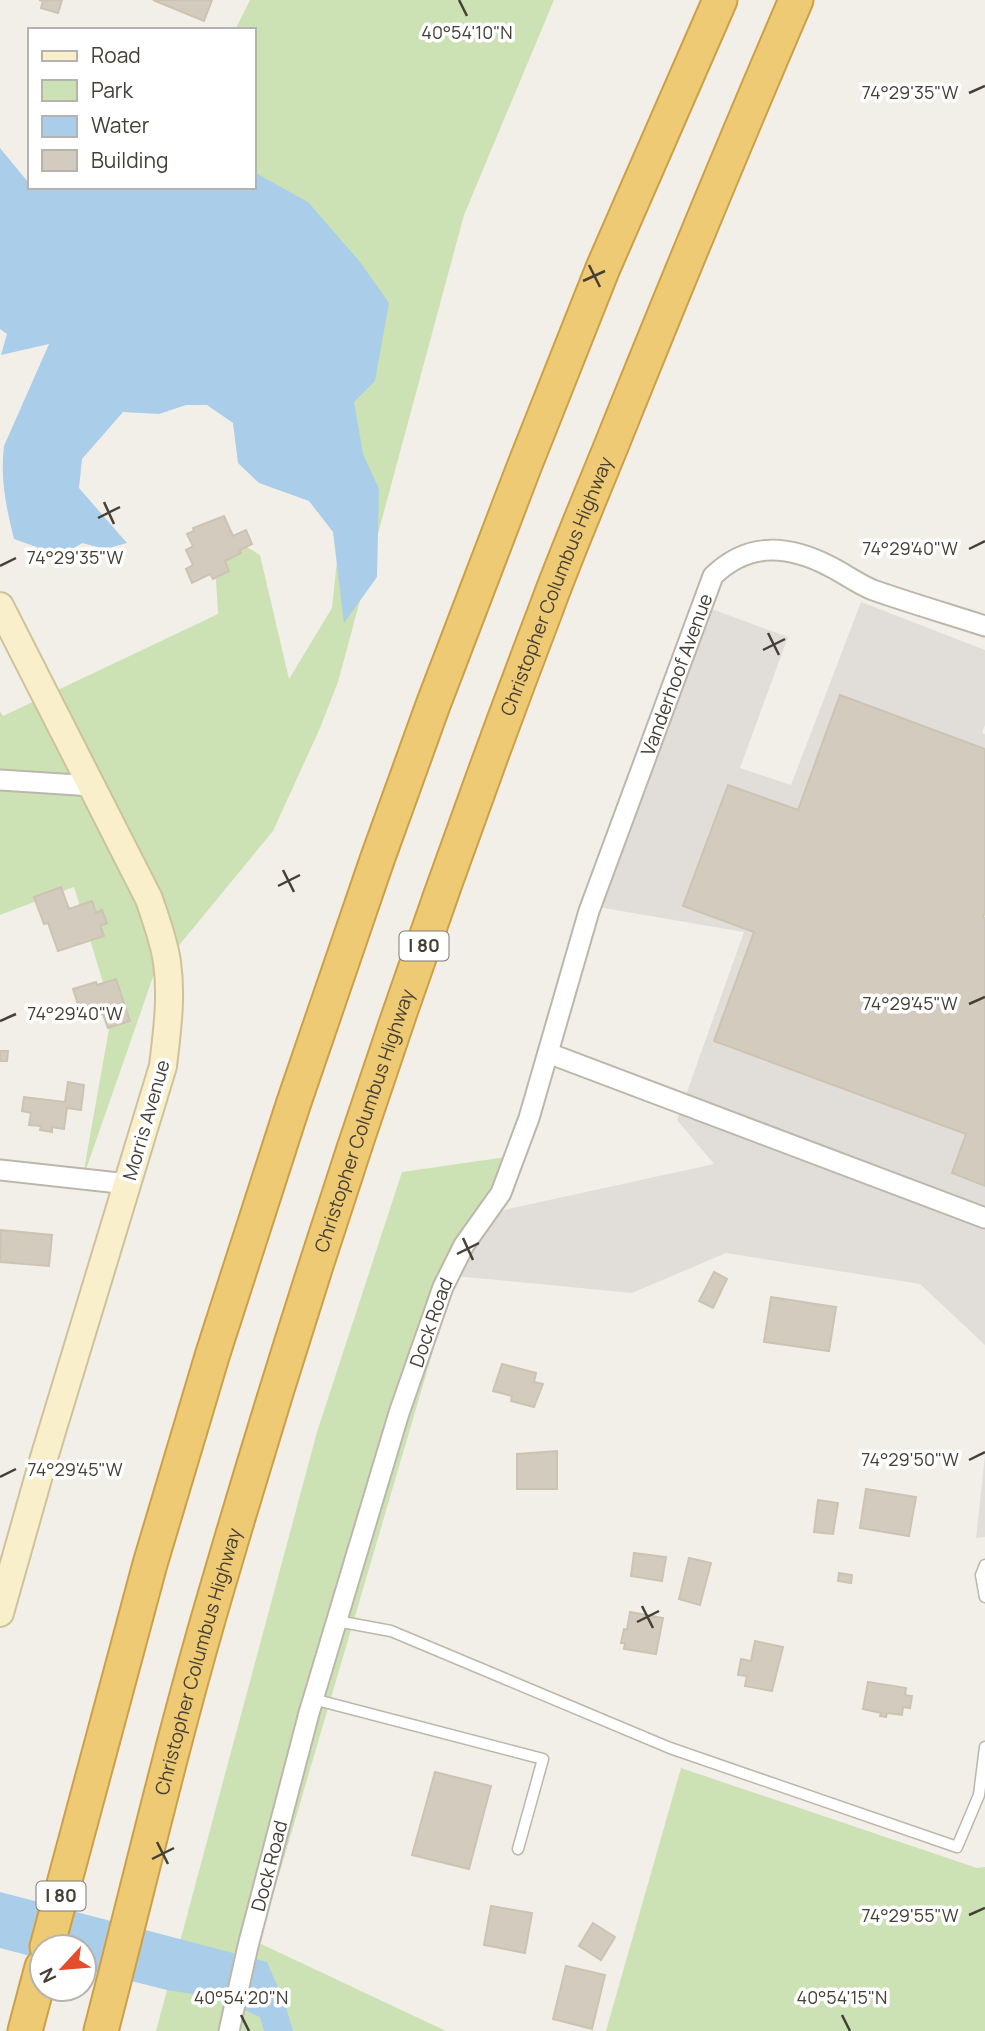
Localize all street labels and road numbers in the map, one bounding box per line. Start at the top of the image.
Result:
street label: Christopher Columbus Highway [494,453,618,719]
street label: Vanderhoof Avenue [635,590,718,759]
road number: I 80 [400,931,448,960]
street label: Christopher Columbus Highway [308,985,420,1256]
street label: Morris Avenue [116,1057,176,1183]
street label: Dock Road [403,1273,459,1371]
street label: Christopher Columbus Highway [148,1525,247,1798]
street label: Dock Road [245,1818,293,1914]
road number: I 80 [36,1882,86,1910]

